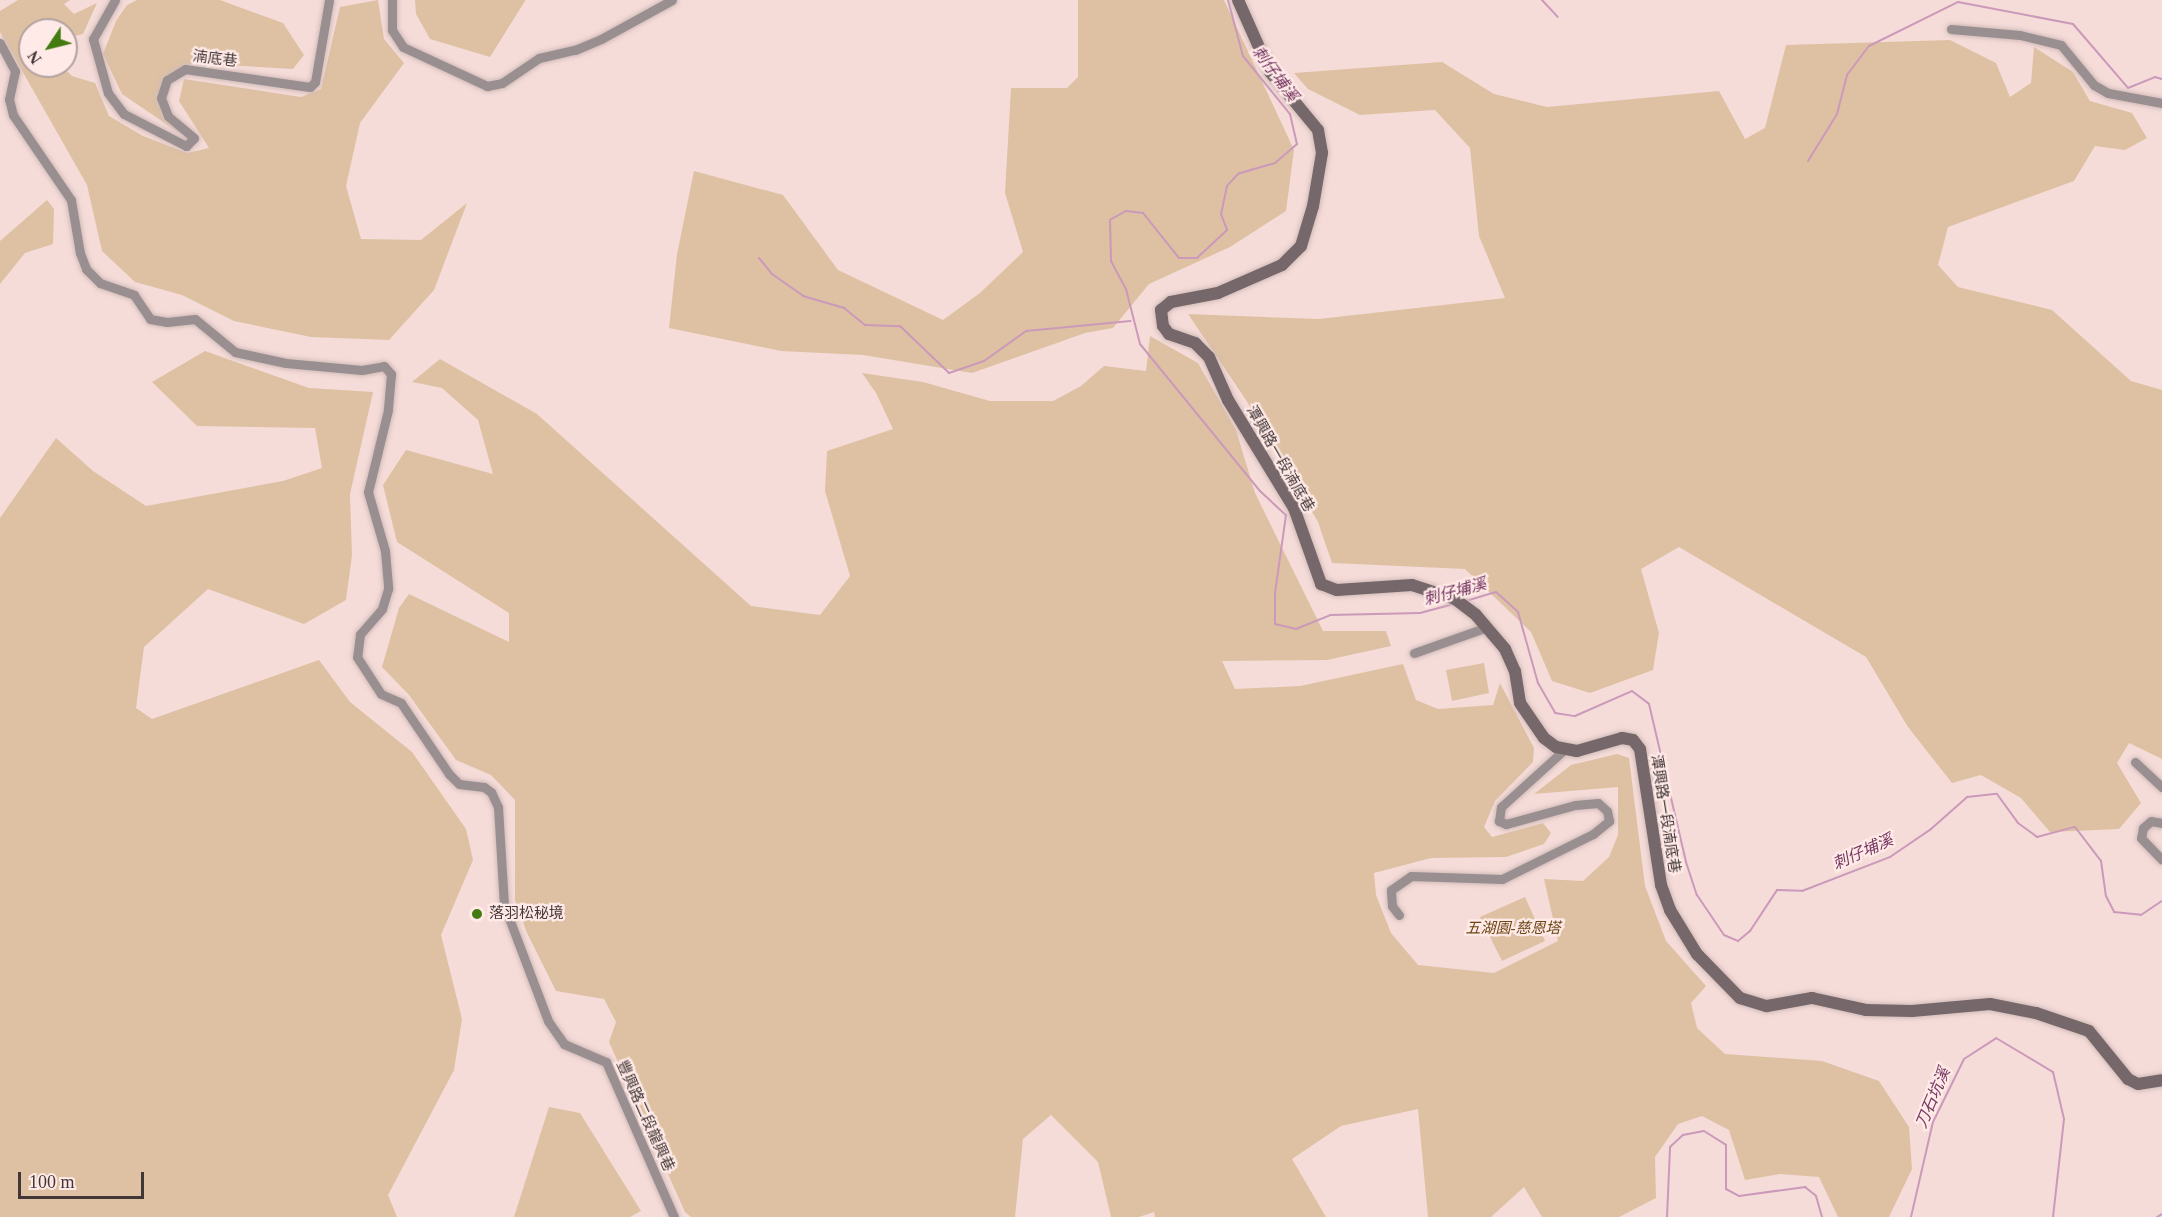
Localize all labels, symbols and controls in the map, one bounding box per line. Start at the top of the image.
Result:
north arrow [18,18,78,78]
water label: 刺仔埔溪 [1248,43,1302,105]
street label: 湳底巷 [192,47,238,71]
text: N [24,48,45,67]
street label: 潭興路一段湳底巷 [1242,403,1318,515]
water label: 刺仔埔溪 [1422,574,1488,610]
street label: 潭興路一段湳底巷 [1647,753,1683,875]
water label: 刺仔埔溪 [1830,830,1896,874]
place label: 落羽松秘境 [489,905,564,923]
marker: 落羽松秘境 [470,907,484,921]
park label: 五湖園-慈恩塔 [1466,920,1560,938]
street label: 豐興路二段龍興巷 [612,1058,678,1174]
water label: 刀石坑溪 [1912,1065,1954,1131]
scale bar [21,1160,147,1198]
text: 100 m [29,1172,75,1192]

